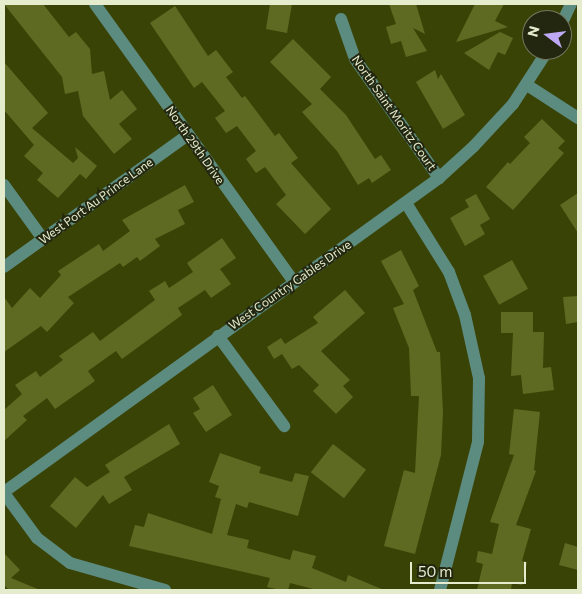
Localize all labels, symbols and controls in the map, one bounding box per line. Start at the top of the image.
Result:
north arrow [522,10,572,60]
text: N [523,24,543,39]
street label: North Saint Moritz Court [349,53,439,173]
street label: North 29th Drive [163,103,227,187]
street label: West Port Au Prince Lane [36,155,156,247]
street label: West Country Gables Drive [226,237,354,333]
scale bar [412,552,528,584]
text: 50 m [418,562,452,580]

